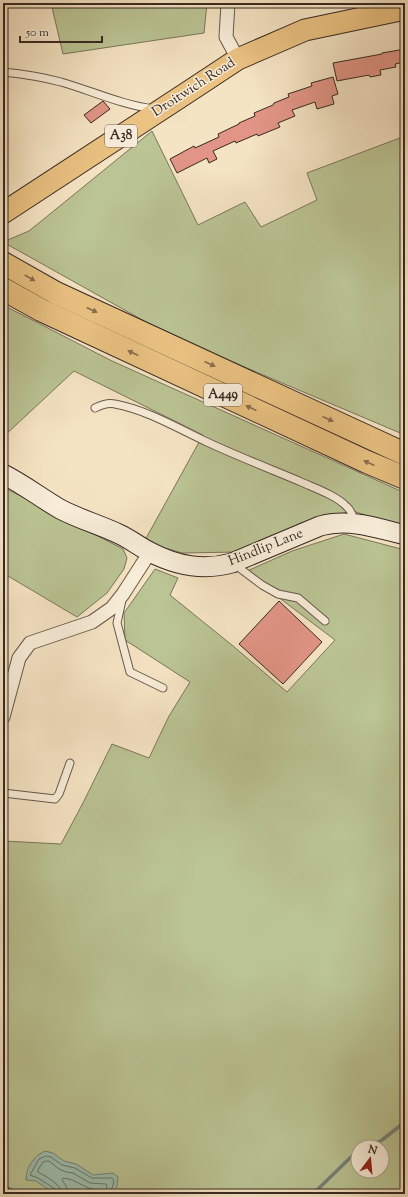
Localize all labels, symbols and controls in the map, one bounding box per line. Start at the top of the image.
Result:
scale bar [20,18,102,44]
text: 50 m [25,24,49,42]
street label: Droitwich Road [148,53,240,123]
road number: A38 [105,125,137,147]
one-way arrow [24,275,36,282]
one-way arrow [86,307,97,313]
one-way arrow [128,350,139,356]
one-way arrow [204,361,215,367]
road number: A449 [204,384,242,406]
one-way arrow [246,405,257,411]
one-way arrow [322,416,333,422]
one-way arrow [364,460,375,466]
street label: Hindlip Lane [226,524,306,572]
north arrow [350,1139,390,1179]
text: N [365,1141,379,1159]

